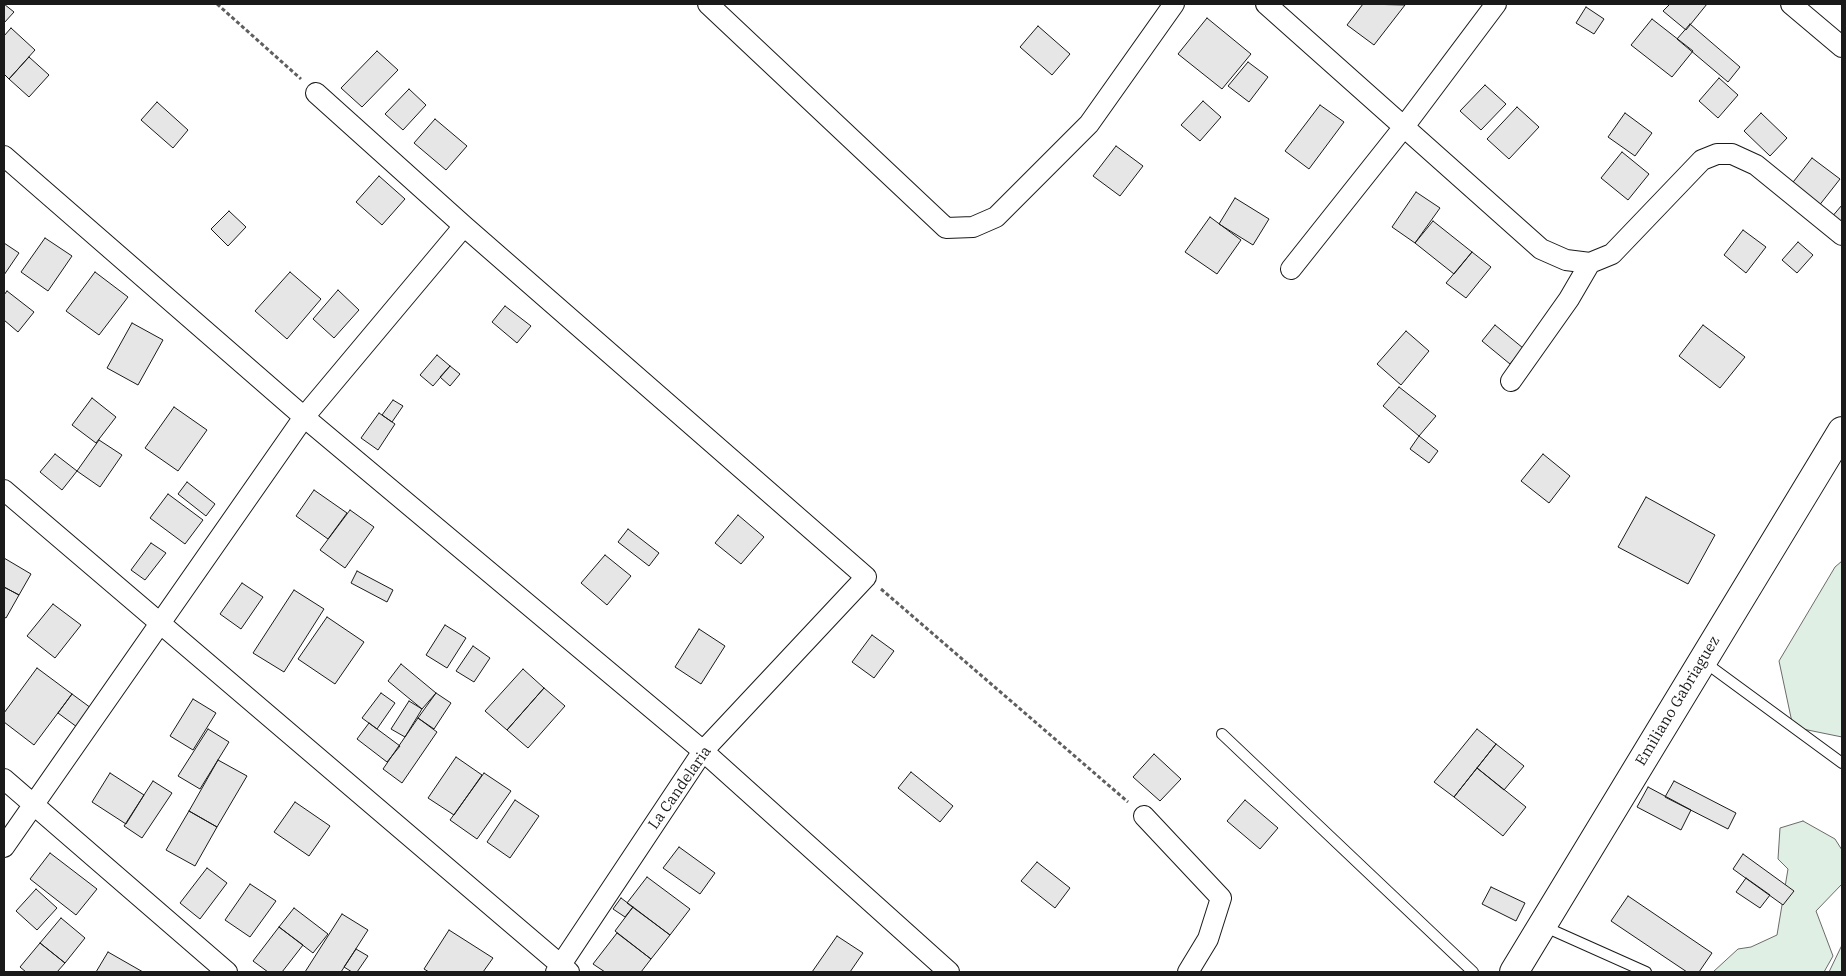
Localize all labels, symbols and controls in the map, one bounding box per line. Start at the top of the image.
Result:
street label: Emiliano Gabriaguez [1632,633,1724,769]
street label: La Candelaria [645,743,715,833]

